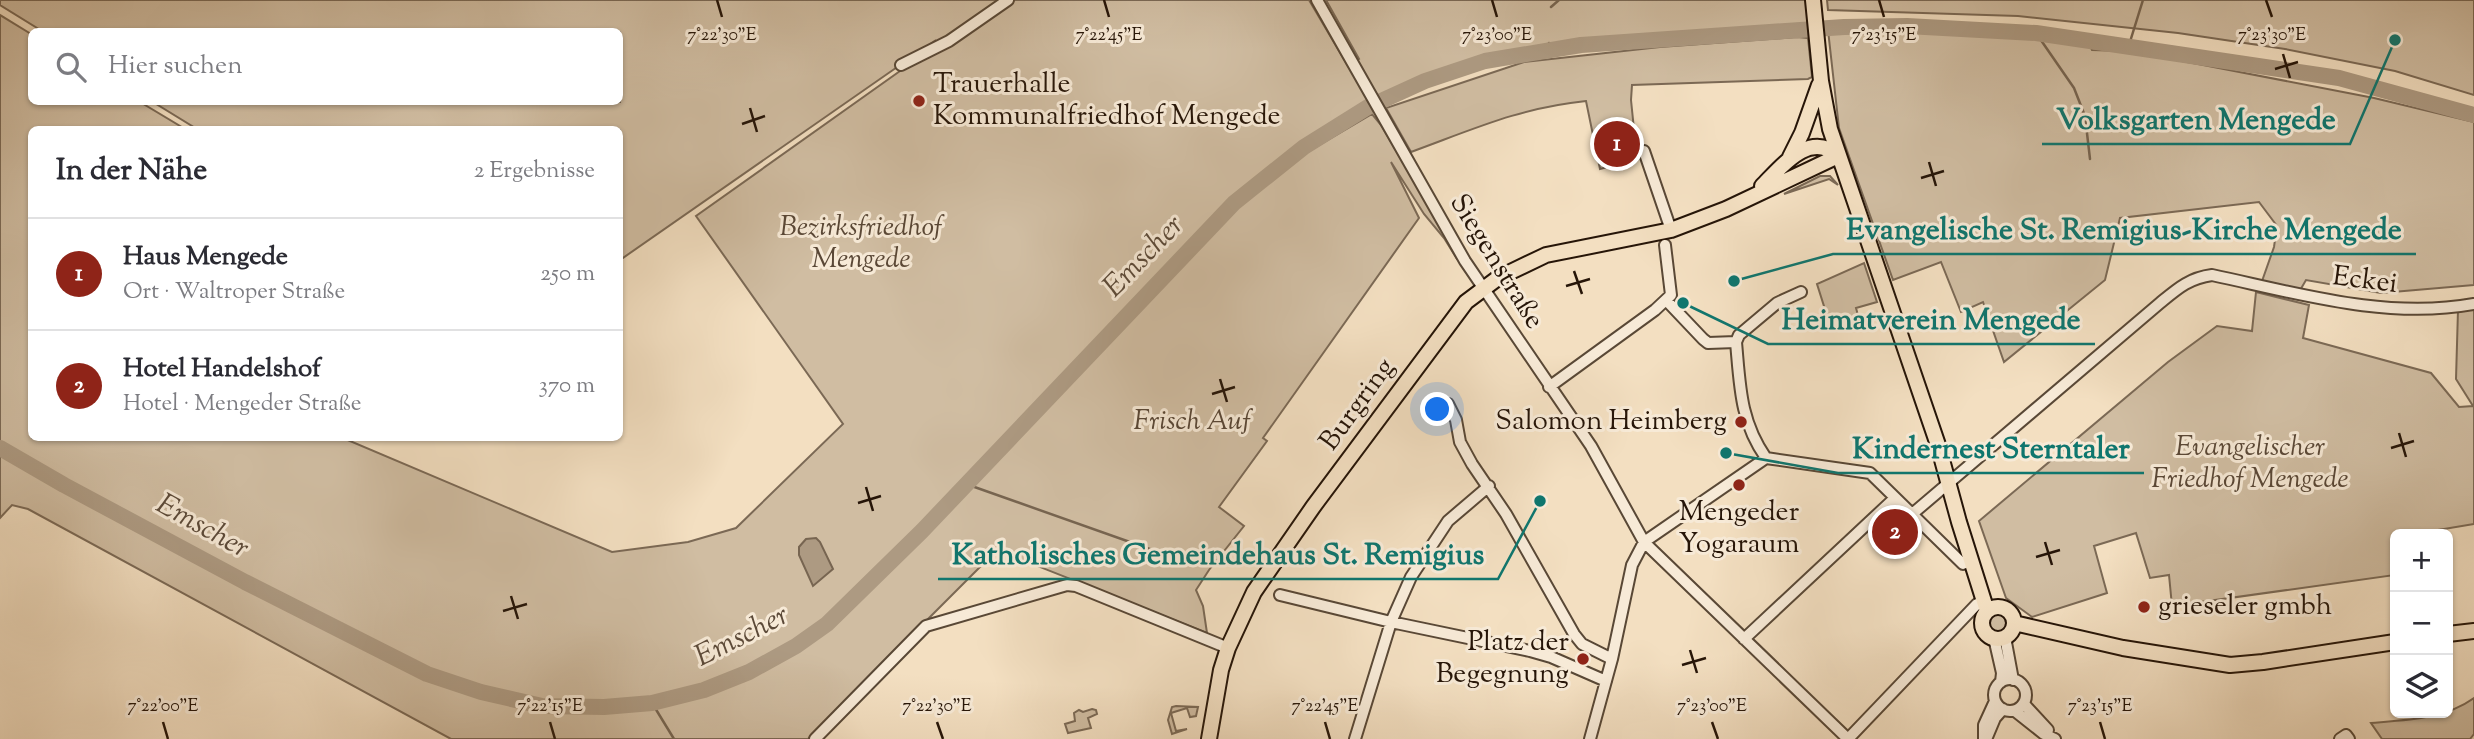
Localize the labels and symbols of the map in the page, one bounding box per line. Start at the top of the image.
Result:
text: 7°22'30"E [687,23,757,49]
text: 7°22'45"E [1076,23,1143,49]
text: 7°23'00"E [1462,23,1532,49]
text: 7°23'15"E [1852,23,1916,49]
text: 7°23'30"E [2238,23,2306,49]
place label: Trauerhalle Kommunalfriedhof Mengede [933,65,1281,137]
marker: Trauerhalle Kommunalfriedhof Mengede [911,93,927,109]
callout: Volksgarten Mengede [2042,93,2350,144]
text: Volksgarten Mengede [2056,100,2336,143]
pin: 1 [1594,118,1640,170]
street label: Siegenstraße [1439,187,1553,337]
callout: Evangelische St. Remigius-Kirche Mengede [1833,203,2416,254]
water label: Emscher [1094,206,1195,308]
park label: Bezirksfriedhof Mengede [780,208,945,280]
text: Evangelische St. Remigius-Kirche Mengede [1846,210,2402,253]
street label: Eckei [2330,257,2400,305]
callout: Heimatverein Mengede [1768,293,2095,344]
text: Heimatverein Mengede [1781,300,2081,343]
street label: Burgring [1311,350,1405,460]
your location [1420,392,1454,426]
park label: Frisch Auf [1133,402,1253,442]
place label: Salomon Heimberg [1495,402,1727,442]
marker: Salomon Heimberg [1733,414,1749,430]
callout: Kindernest Sterntaler [1838,422,2144,473]
park label: Evangelischer Friedhof Mengede [2151,428,2349,500]
text: Kindernest Sterntaler [1852,429,2131,472]
marker: Mengeder Yogaraum [1731,477,1747,493]
water label: Emscher [148,484,257,570]
place label: Mengeder Yogaraum [1679,493,1800,565]
pin: 2 [1872,506,1918,558]
callout: Katholisches Gemeindehaus St. Remigius [938,528,1498,579]
text: Katholisches Gemeindehaus St. Remigius [952,535,1484,578]
place label: grieseler gmbh [2158,587,2332,627]
water label: Emscher [687,595,797,679]
marker: grieseler gmbh [2136,599,2152,615]
place label: Platz der Begegnung [1436,623,1569,695]
marker: Platz der Begegnung [1575,651,1591,667]
text: 7°22'00"E [128,694,199,720]
text: 7°22'15"E [517,694,583,720]
text: 7°22'30"E [902,694,972,720]
text: 7°22'45"E [1292,694,1359,720]
text: 7°23'00"E [1677,694,1747,720]
text: 7°23'15"E [2068,694,2132,720]

